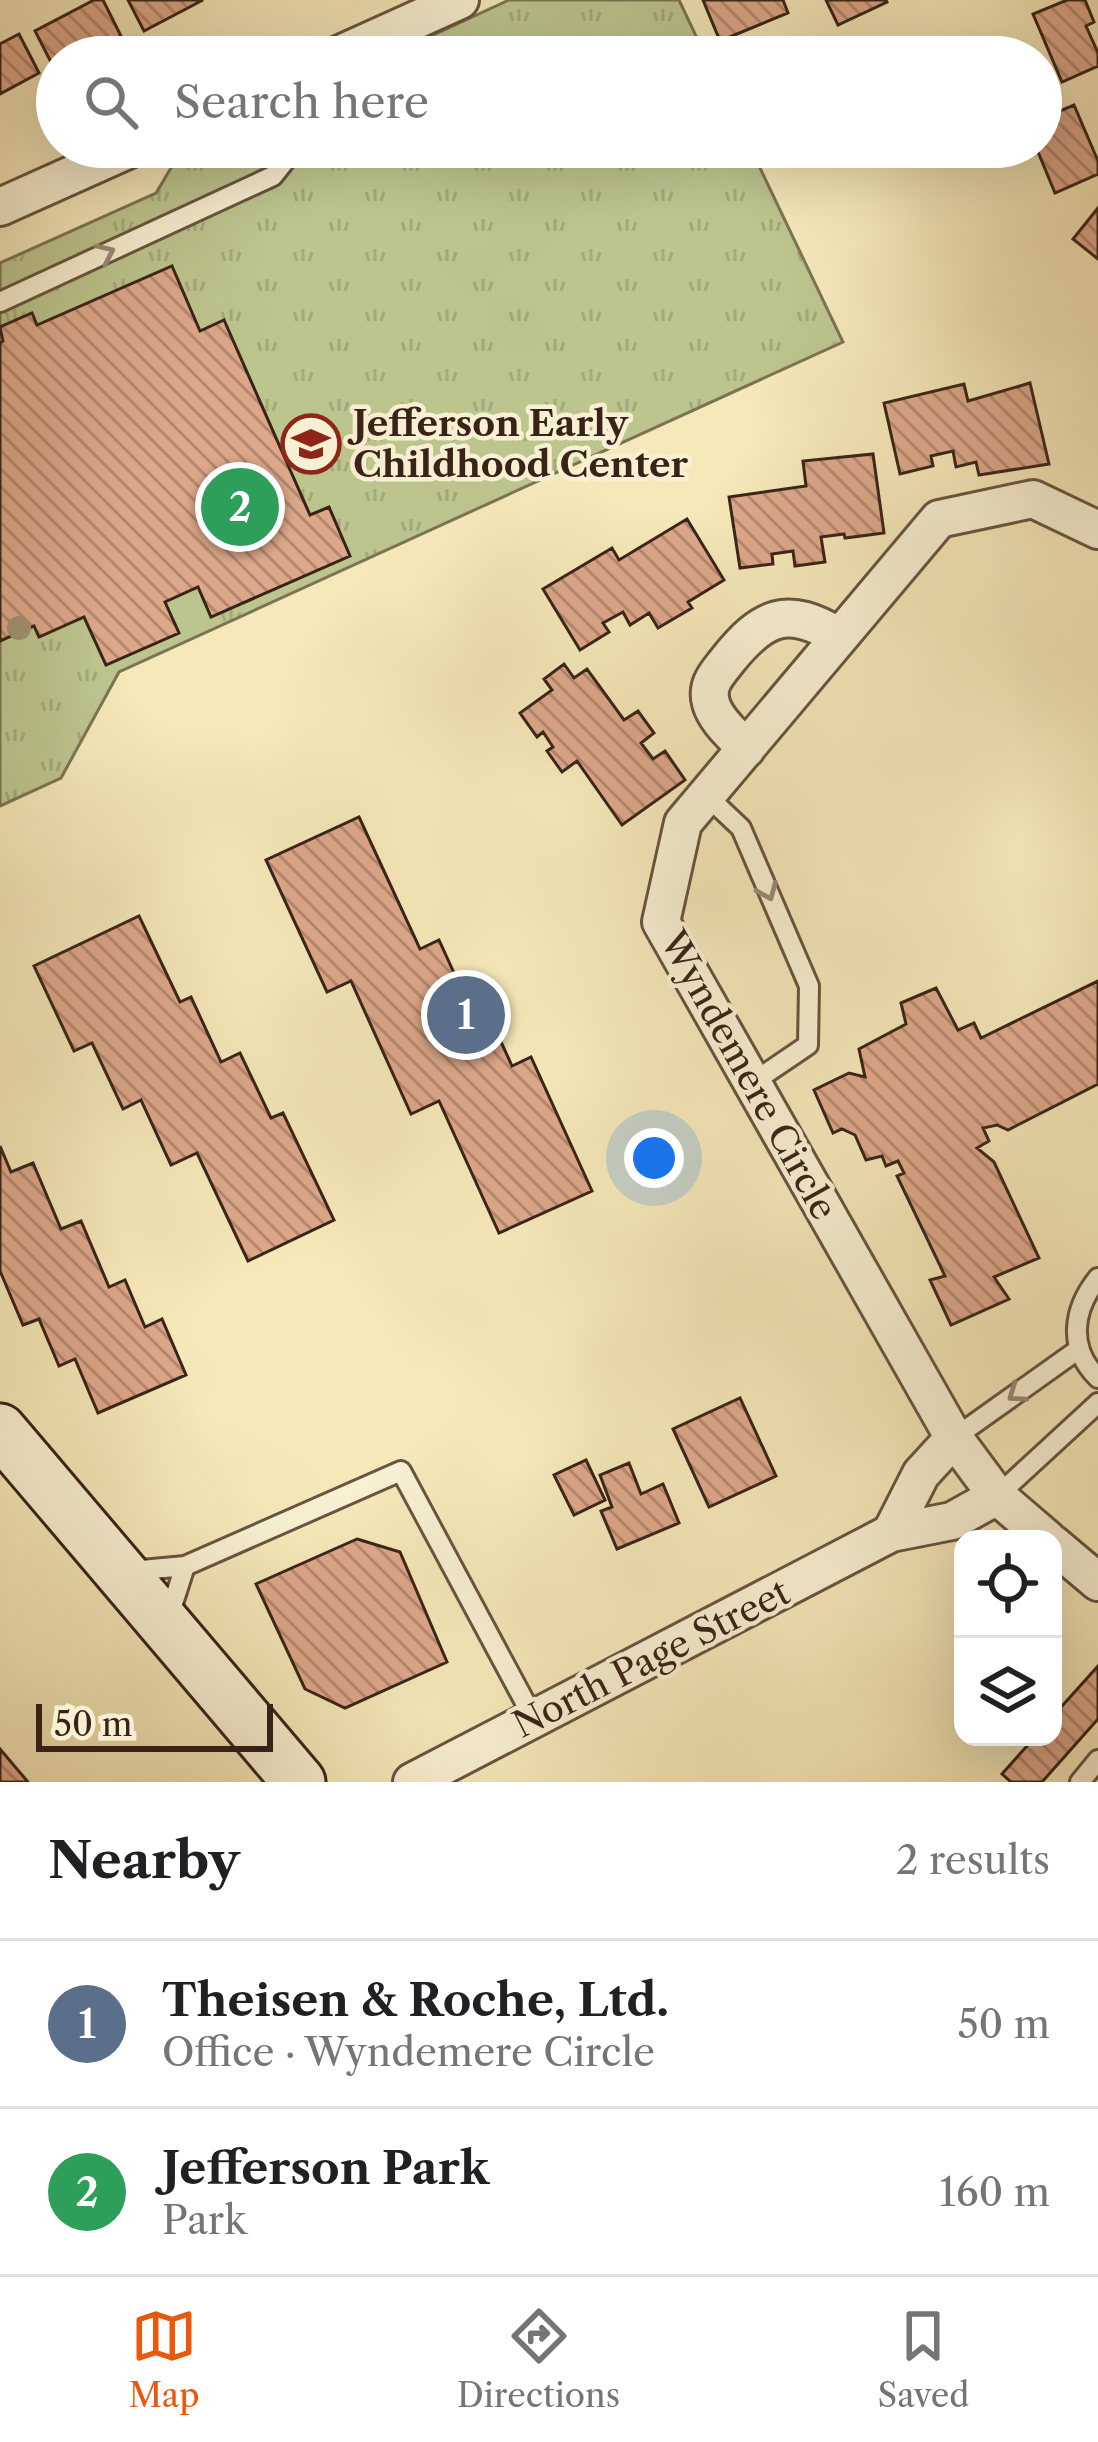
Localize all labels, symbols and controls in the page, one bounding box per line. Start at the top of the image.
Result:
search box [36,36,1062,168]
icon: search [78,69,144,135]
text: Search here [174,74,429,130]
one-way arrow [94,244,115,267]
place label: Jefferson Early Childhood Center [347,401,689,486]
school or university icon: Jefferson Early Childhood Center [280,413,342,475]
pin: 2 [201,462,279,552]
one-way arrow [754,880,778,901]
street label: Wyndemere Circle [651,922,847,1227]
pin: 1 [427,970,505,1060]
your location [624,1128,684,1188]
one-way arrow [1008,1380,1030,1402]
map controls [954,1530,1062,1746]
button: locate [954,1530,1062,1638]
street label: North Page Street [506,1569,797,1747]
button: layers [954,1638,1062,1746]
scale bar [36,1698,273,1751]
text: 50 m [54,1704,132,1745]
text: Nearby [48,1829,240,1891]
text: 2 results [896,1836,1050,1884]
text: Theisen & Roche, Ltd. [162,1972,669,2028]
text: 1 [78,2000,96,2048]
text: 50 m [957,2000,1050,2048]
text: Office · Wyndemere Circle [162,2028,655,2076]
text: Jefferson Park [162,2140,489,2196]
text: 2 [75,2168,99,2216]
text: 160 m [939,2168,1050,2216]
text: Park [162,2196,247,2244]
tab: Map [129,2303,200,2416]
tab: Directions [457,2303,620,2416]
tab: Saved [878,2303,969,2416]

